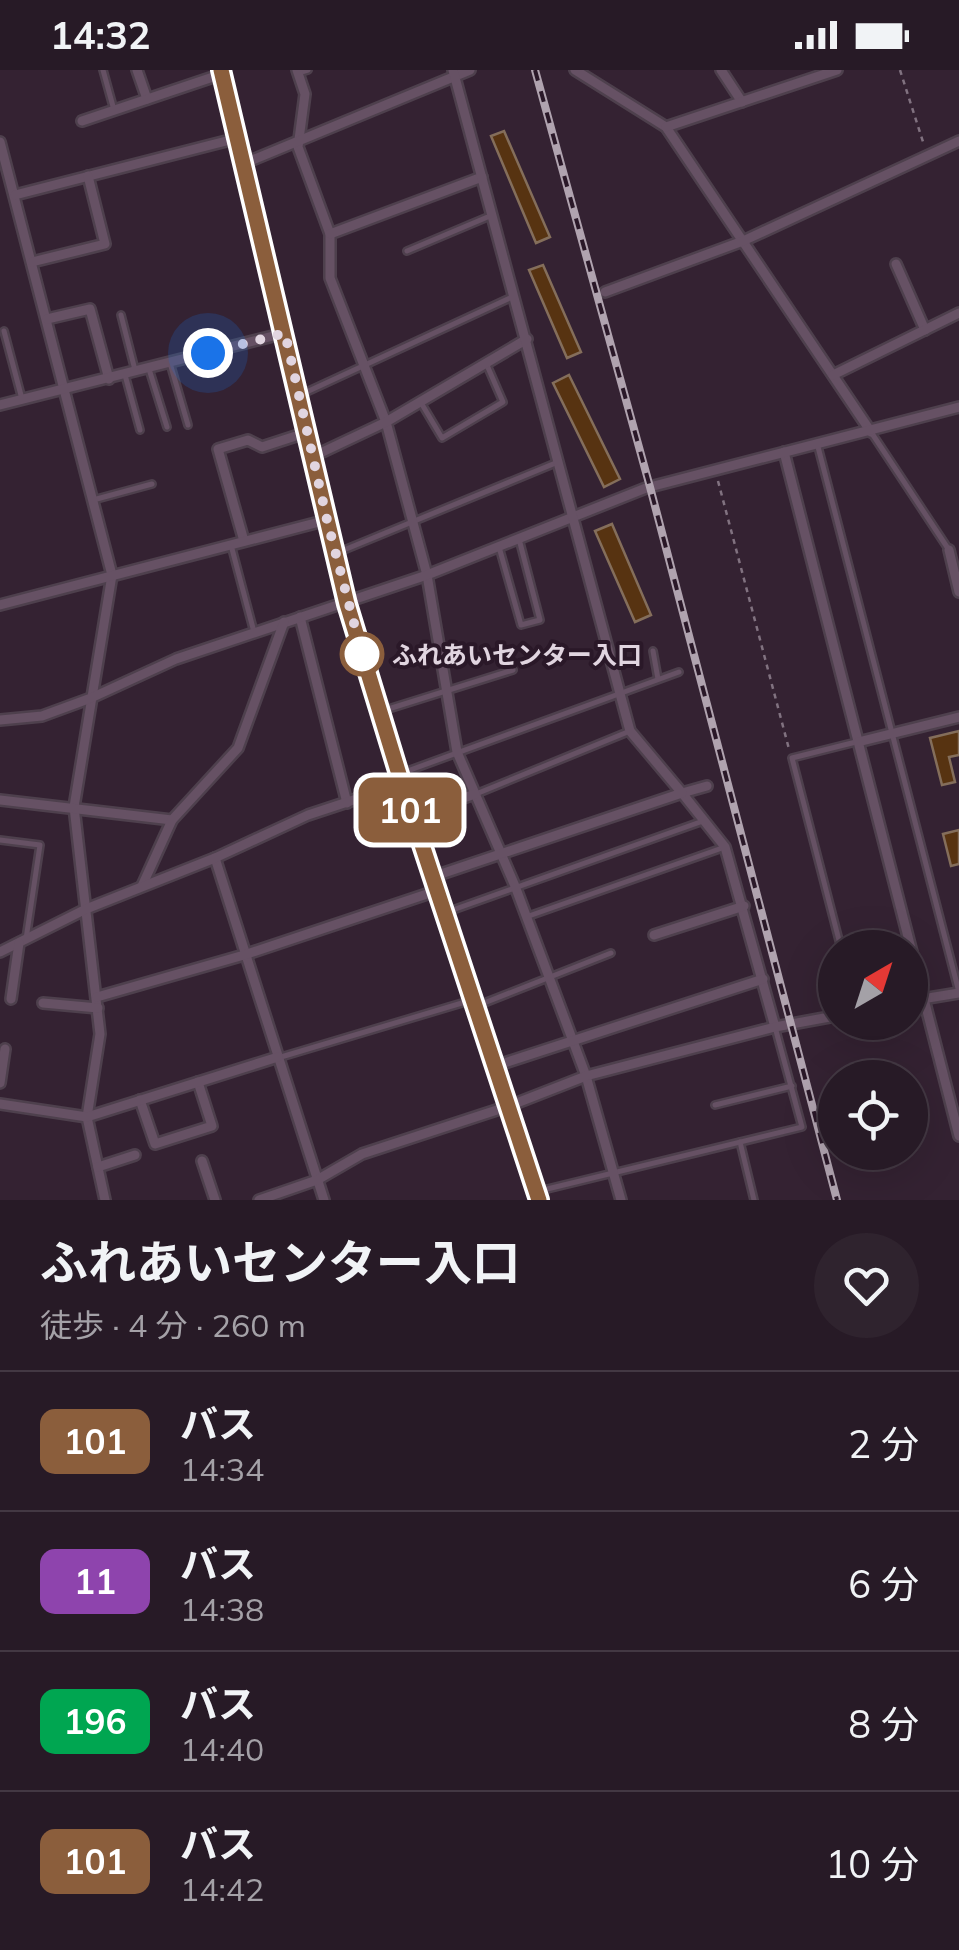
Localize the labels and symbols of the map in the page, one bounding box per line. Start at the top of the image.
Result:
your location [183,328,233,378]
marker: ふれあいセンター入口 [341,633,383,675]
place label: ふれあいセンター入口 [392,639,642,670]
line badge: 101 [352,778,468,842]
north arrow [818,930,928,1040]

